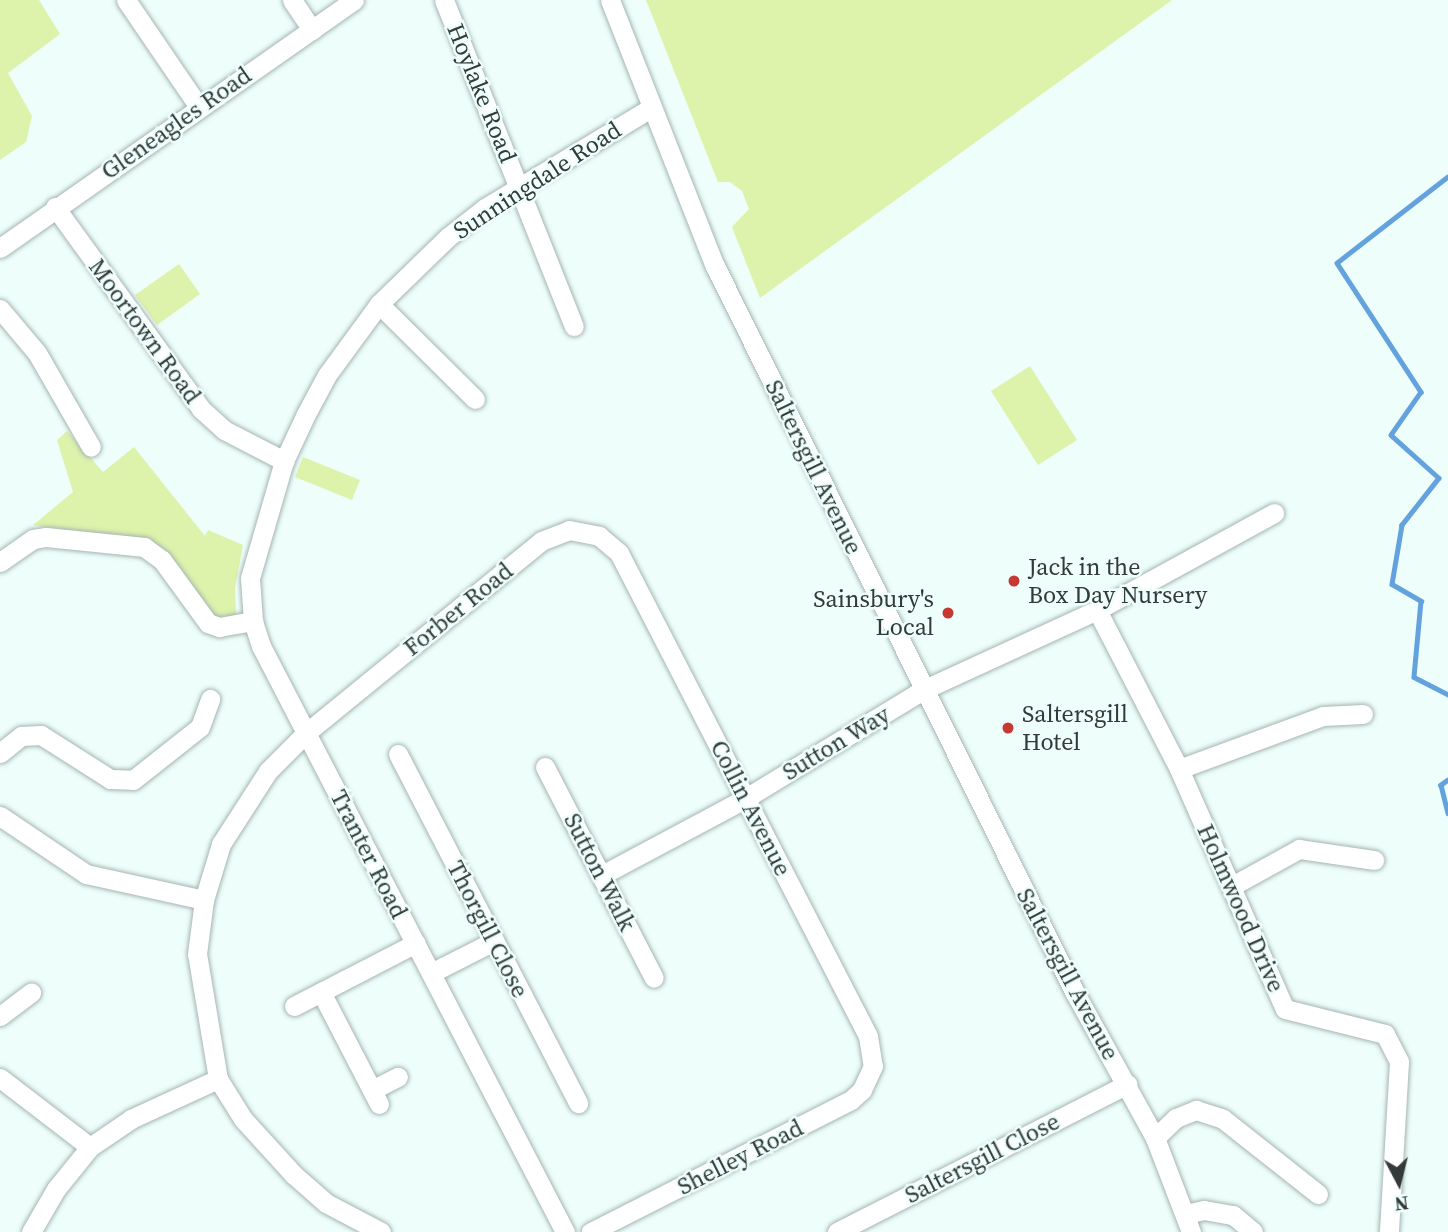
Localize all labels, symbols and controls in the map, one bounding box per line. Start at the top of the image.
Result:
street label: Hoylake Road [441,19,523,167]
street label: Gleneagles Road [96,61,256,185]
street label: Sunningdale Road [448,115,626,245]
street label: Moortown Road [83,253,207,409]
street label: Saltersgill Avenue [759,375,869,559]
place label: Jack in the Box Day Nursery [1028,553,1207,609]
street label: Forber Road [398,556,518,662]
marker: Jack in the Box Day Nursery [1006,573,1022,589]
place label: Sainsbury's Local [813,585,934,641]
marker: Sainsbury's Local [940,605,956,621]
street label: Sutton Way [777,700,895,786]
place label: Saltersgill Hotel [1022,700,1128,756]
marker: Saltersgill Hotel [1000,720,1016,736]
street label: Collin Avenue [704,735,798,881]
street label: Tranter Road [324,785,414,923]
street label: Sutton Walk [558,808,642,936]
street label: Holmwood Drive [1191,820,1291,996]
street label: Thorgill Close [441,856,535,1002]
street label: Saltersgill Avenue [1011,883,1125,1065]
street label: Saltersgill Close [900,1107,1064,1209]
street label: Shelley Road [672,1113,808,1201]
north arrow [1364,1148,1434,1218]
text: N [1393,1190,1410,1218]

